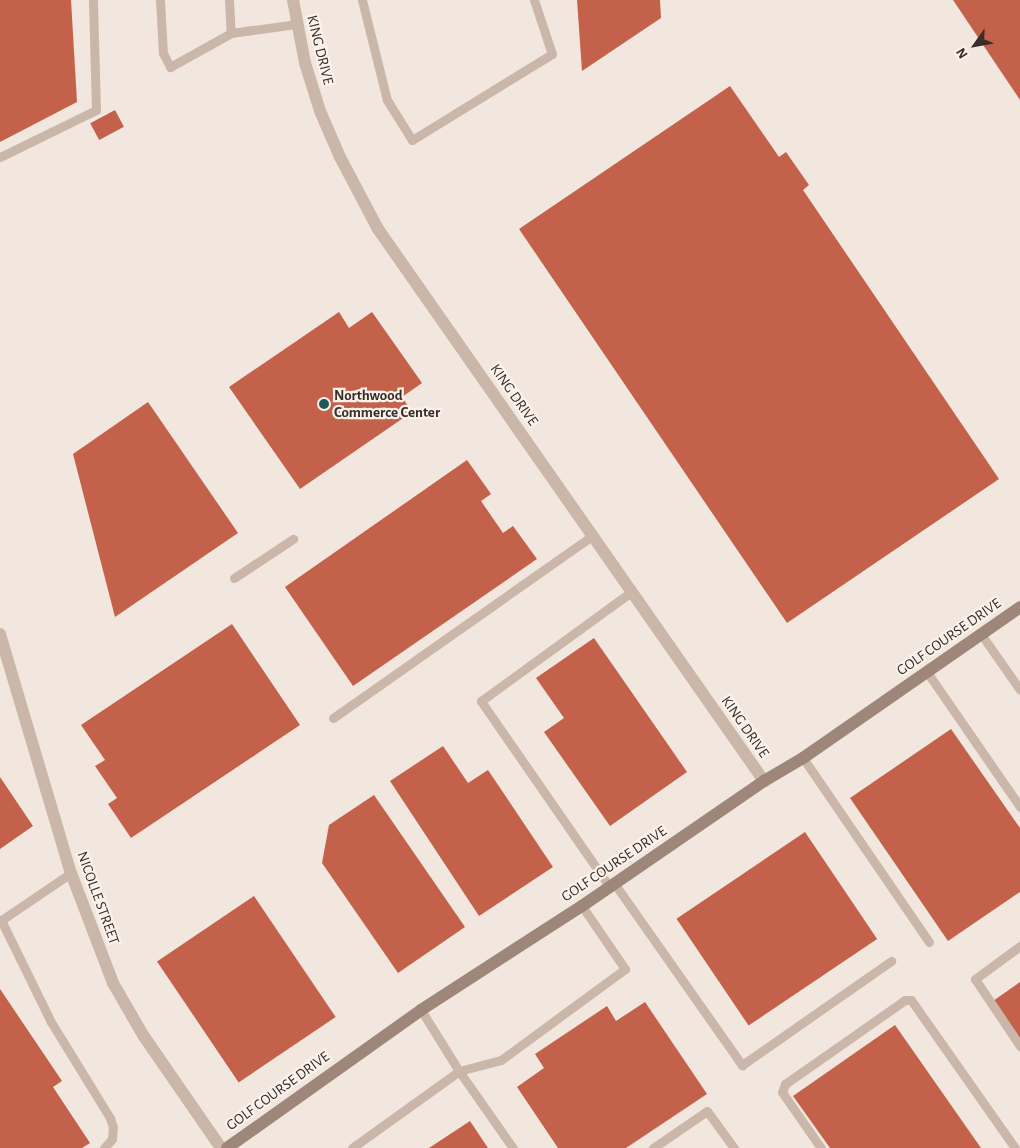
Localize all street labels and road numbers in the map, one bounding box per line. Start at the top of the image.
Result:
street label: KING DRIVE [303,13,337,87]
street label: KING DRIVE [486,361,542,429]
street label: GOLF COURSE DRIVE [893,594,1005,680]
street label: KING DRIVE [717,693,773,761]
street label: GOLF COURSE DRIVE [558,822,670,906]
street label: NICOLLE STREET [73,849,123,947]
street label: GOLF COURSE DRIVE [223,1048,333,1134]

